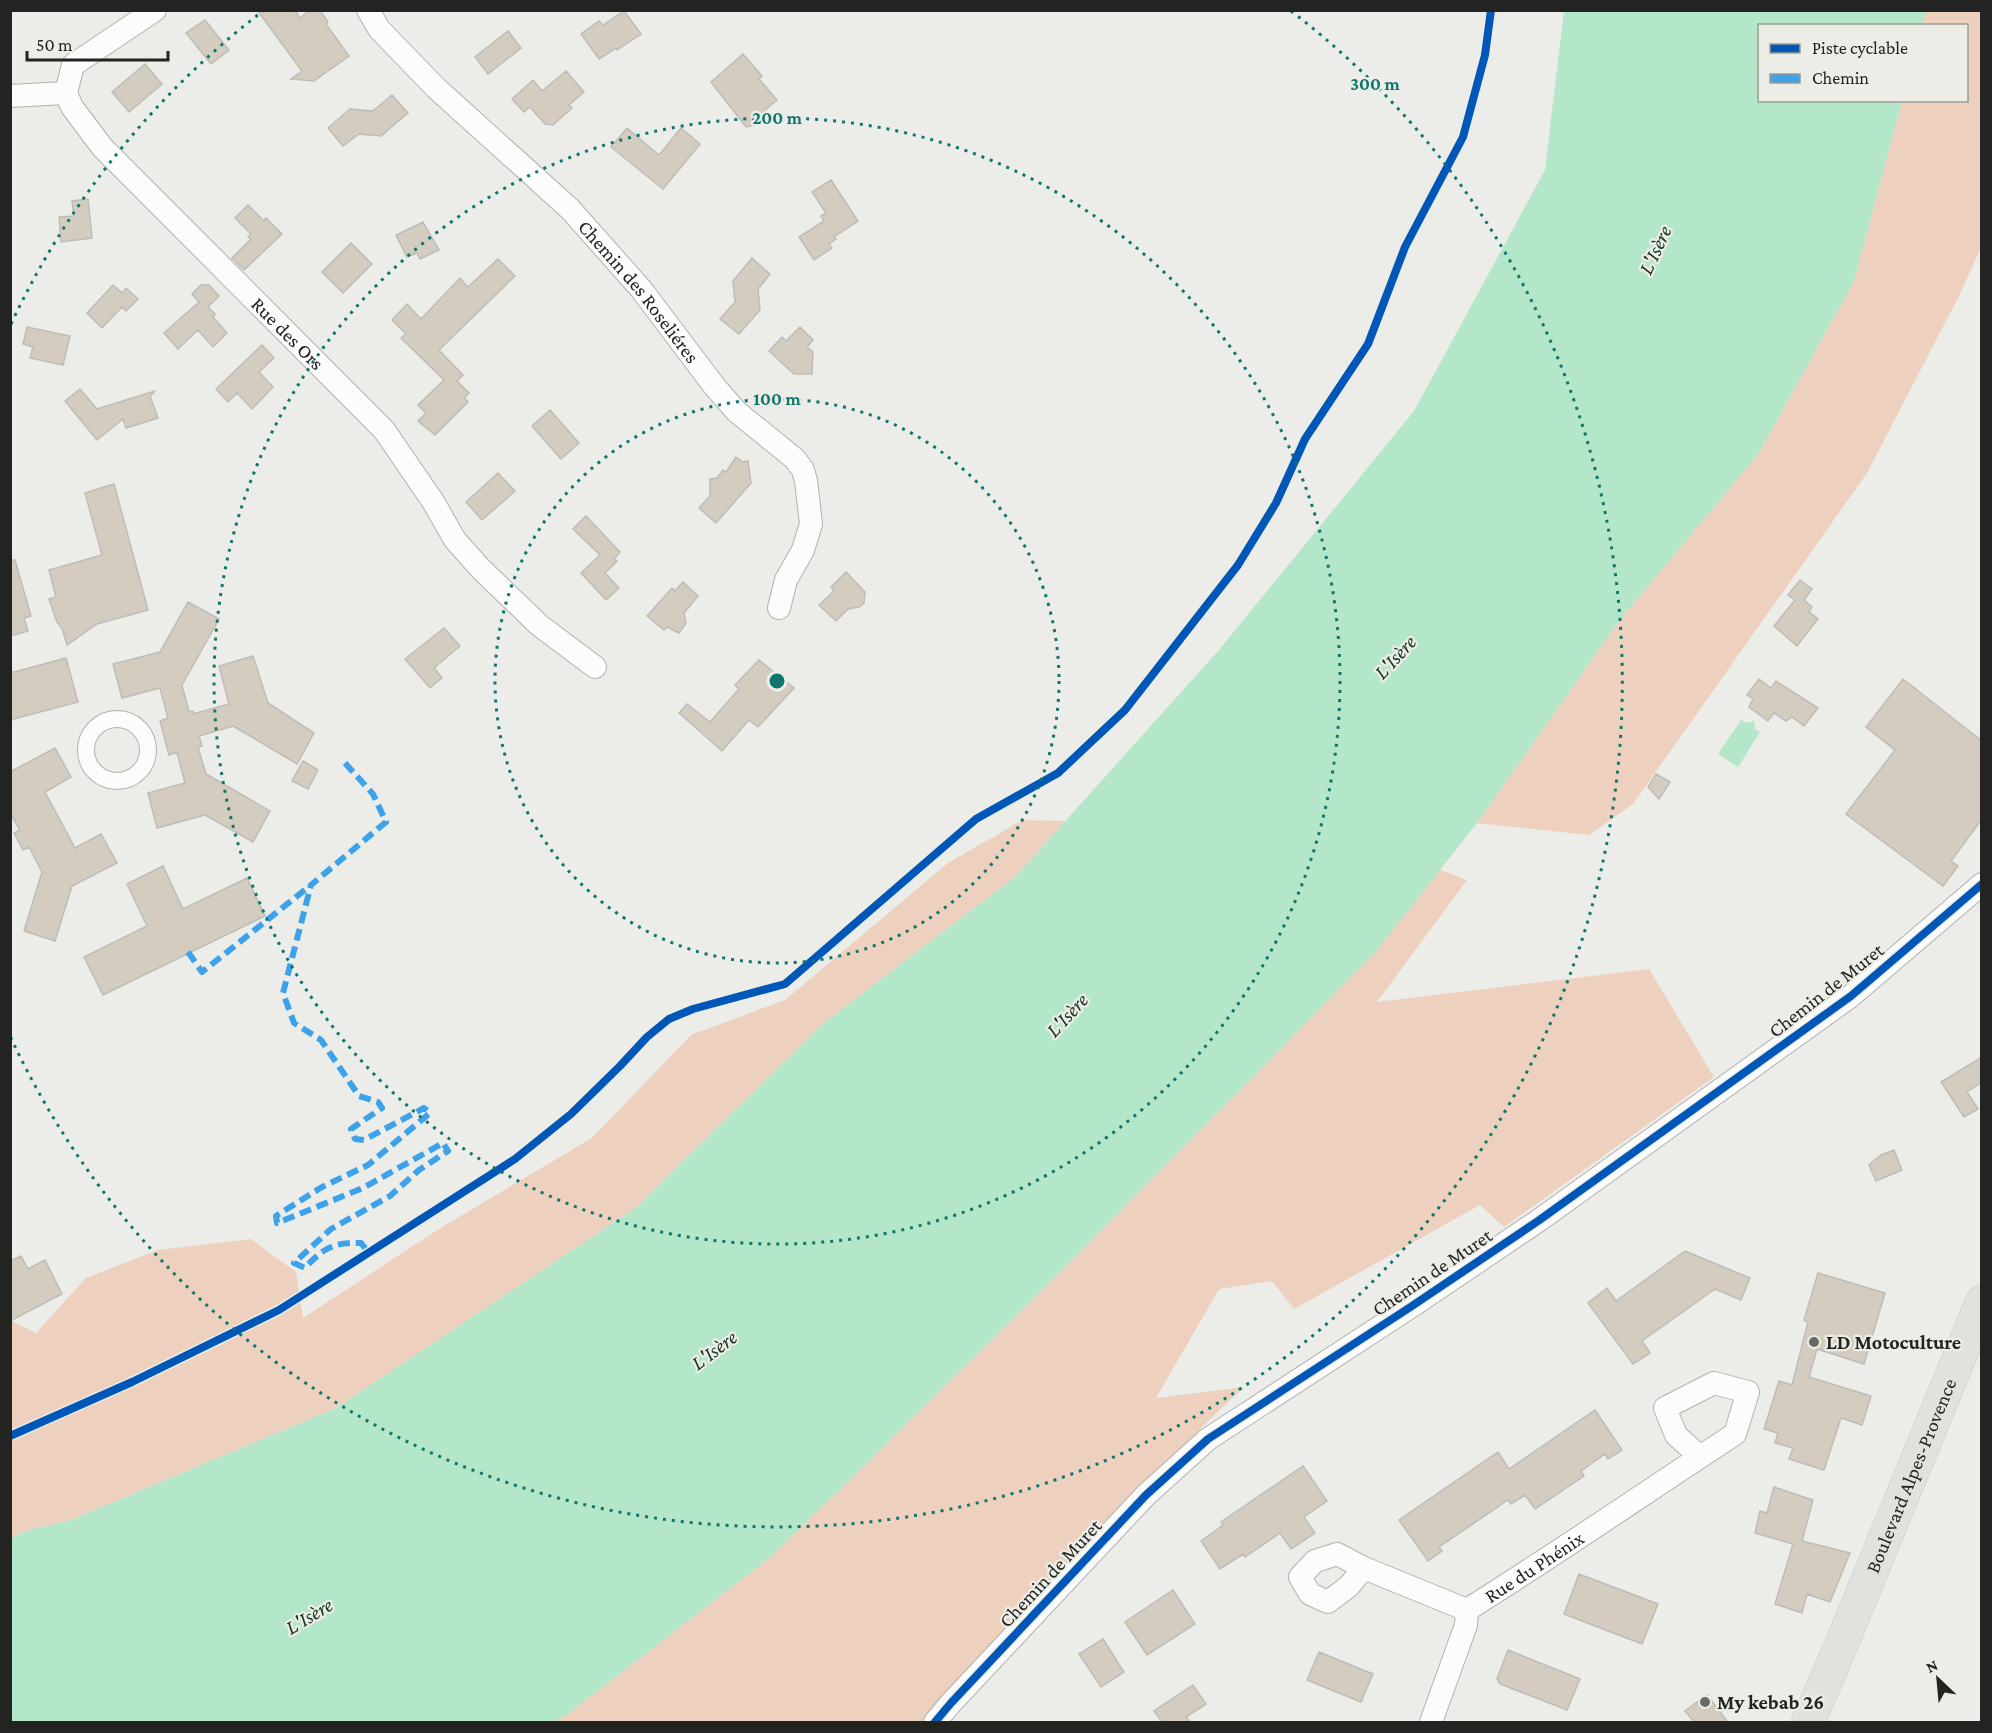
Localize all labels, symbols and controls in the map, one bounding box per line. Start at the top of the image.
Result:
scale bar [27,24,168,62]
legend [1758,24,1968,102]
text: 50 m [36,35,73,55]
text: Piste cyclable [1812,38,1908,58]
text: Chemin [1812,68,1869,88]
text: 300 m [1350,74,1400,94]
text: 200 m [752,108,803,128]
street label: Chemin des Roseliéres [574,215,704,367]
water label: L'Isère [1633,222,1677,278]
street label: Rue des Ors [247,293,329,374]
text: 100 m [753,389,801,409]
water label: L'Isère [1369,630,1421,684]
centre of rings [767,671,787,691]
street label: Chemin de Muret [1764,938,1888,1042]
water label: L'Isère [1041,988,1093,1042]
street label: Chemin de Muret [1368,1224,1496,1320]
water label: L'Isère [686,1325,742,1375]
place label: LD Motoculture [1826,1331,1961,1353]
marker: LD Motoculture [1807,1335,1821,1349]
street label: Boulevard Alpes-Provence [1861,1375,1961,1576]
street label: Chemin de Muret [994,1514,1106,1632]
street label: Rue du Phénix [1480,1526,1588,1607]
water label: L'Isère [281,1593,337,1639]
north arrow [1908,1649,1968,1709]
text: N [1923,1656,1940,1676]
place label: My kebab 26 [1717,1691,1824,1713]
marker: My kebab 26 [1698,1695,1712,1709]

